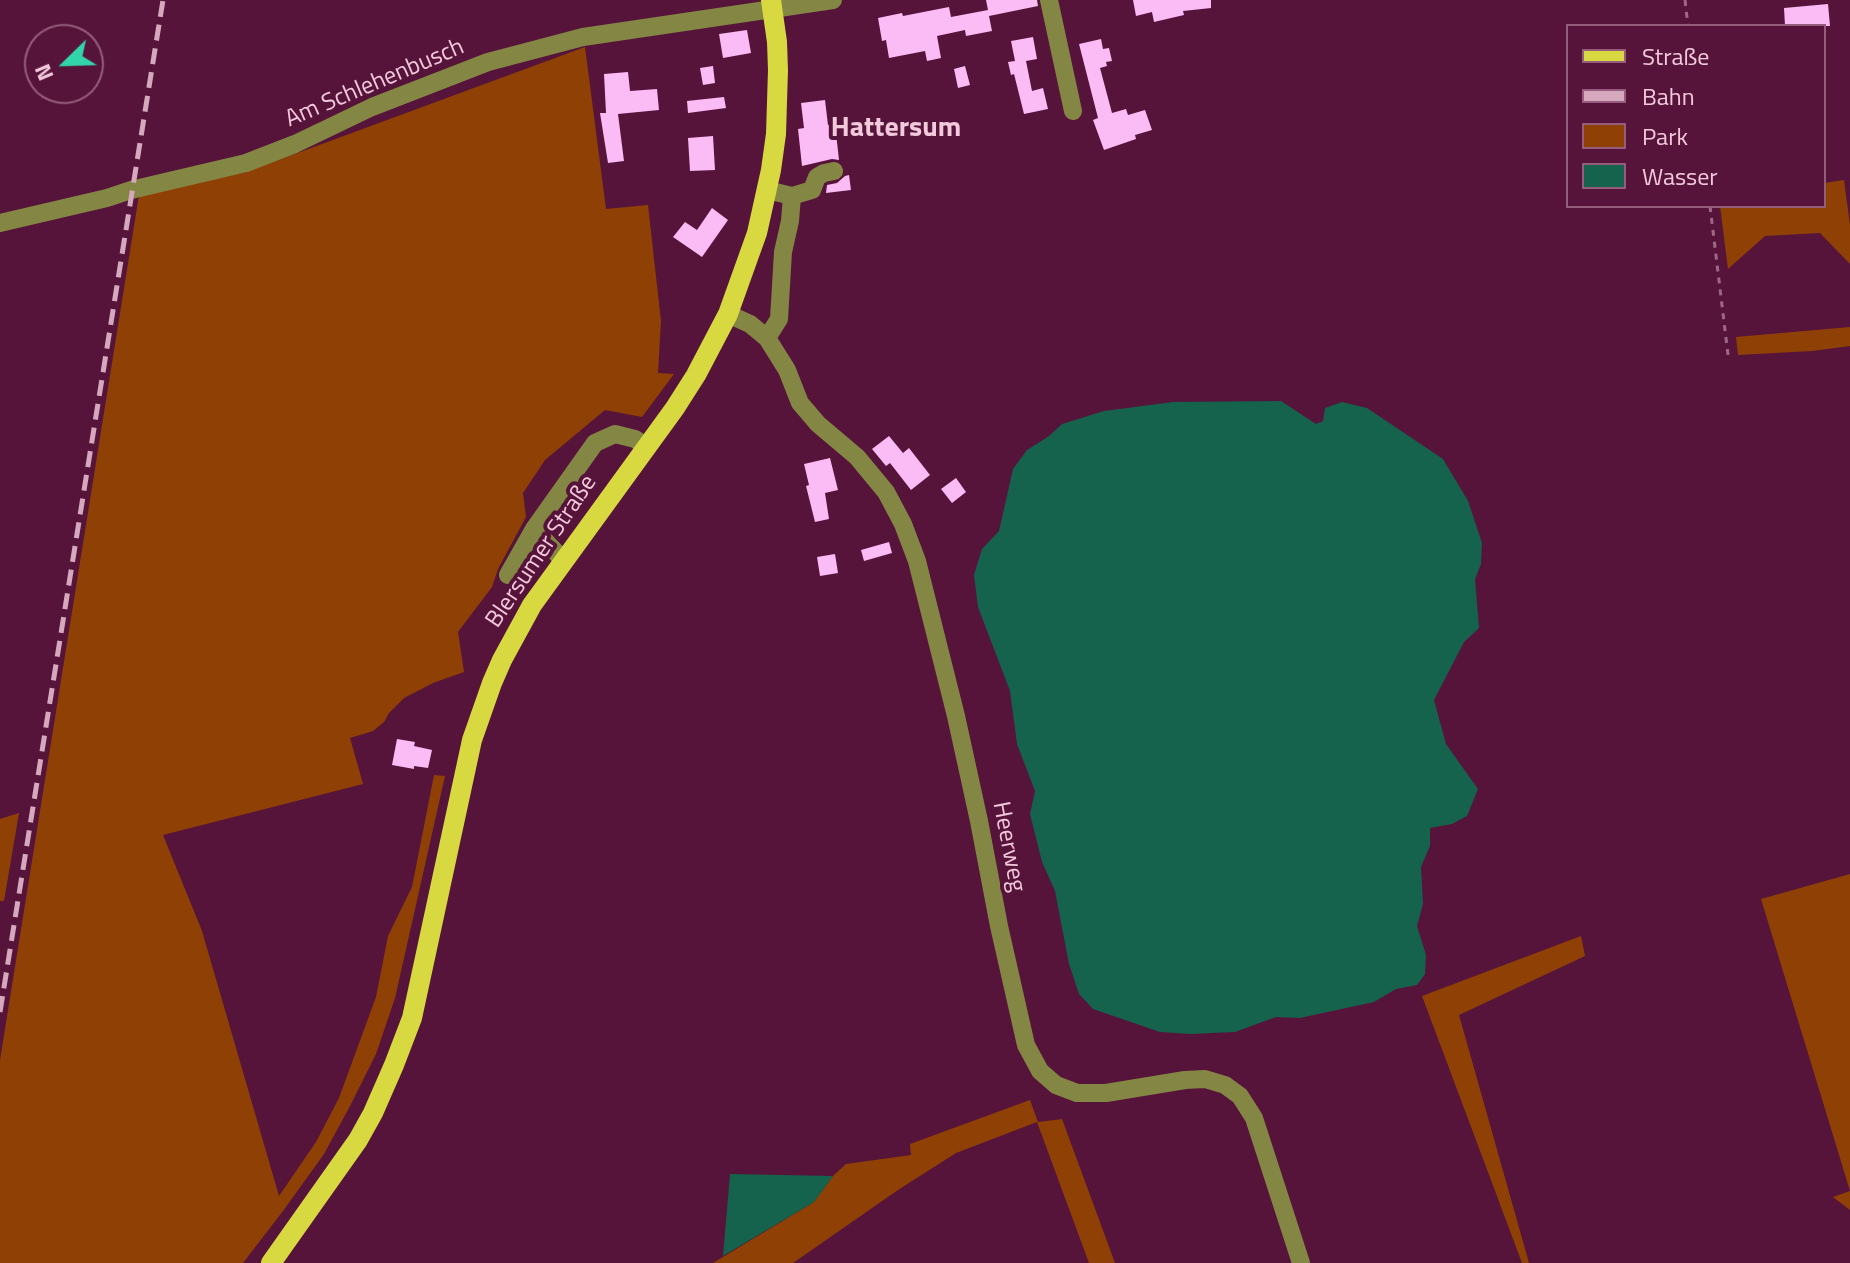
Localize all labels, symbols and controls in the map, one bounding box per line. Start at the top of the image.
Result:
north arrow [24,24,104,104]
legend [1566,24,1826,208]
street label: Am Schlehenbusch [281,33,469,135]
text: Straße [1642,38,1709,74]
text: N [25,59,62,86]
text: Bahn [1642,78,1695,114]
district label: Hattersum [831,112,961,146]
text: Park [1642,118,1688,154]
text: Wasser [1642,158,1718,194]
street label: Blersumer Straße [480,470,604,634]
street label: Heerweg [985,799,1031,895]

